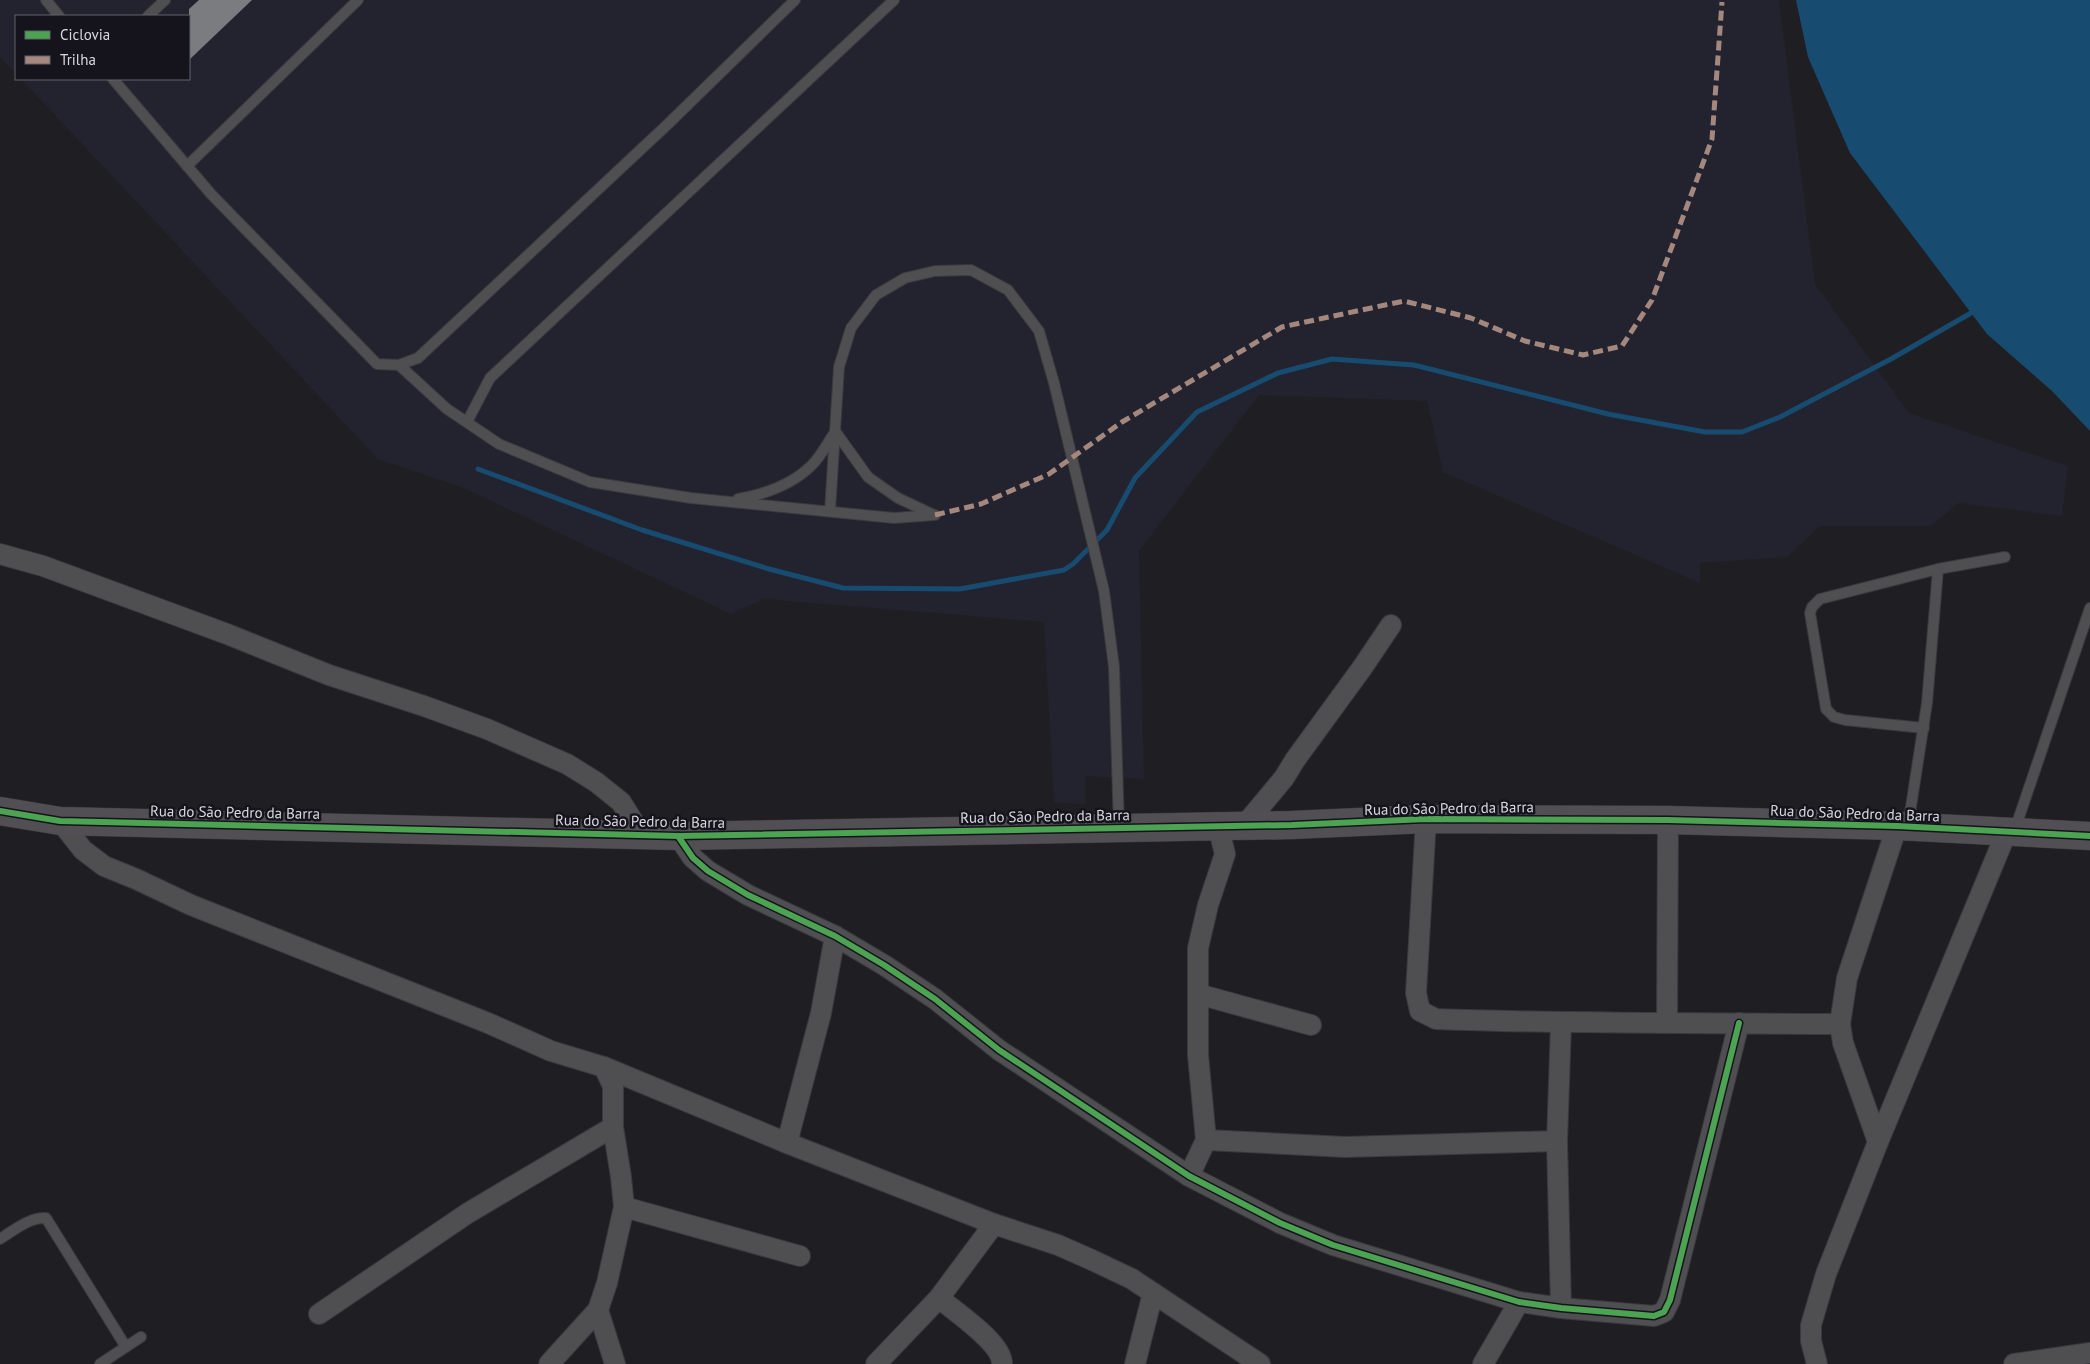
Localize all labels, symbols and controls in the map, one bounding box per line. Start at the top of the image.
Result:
legend [15,15,190,80]
text: Ciclovia [60,25,110,44]
text: Trilha [60,50,96,69]
street label: Rua do São Pedro da Barra [1364,797,1534,819]
street label: Rua do São Pedro da Barra [150,801,320,823]
street label: Rua do São Pedro da Barra [1770,801,1940,825]
street label: Rua do São Pedro da Barra [960,805,1130,827]
street label: Rua do São Pedro da Barra [555,810,725,832]

